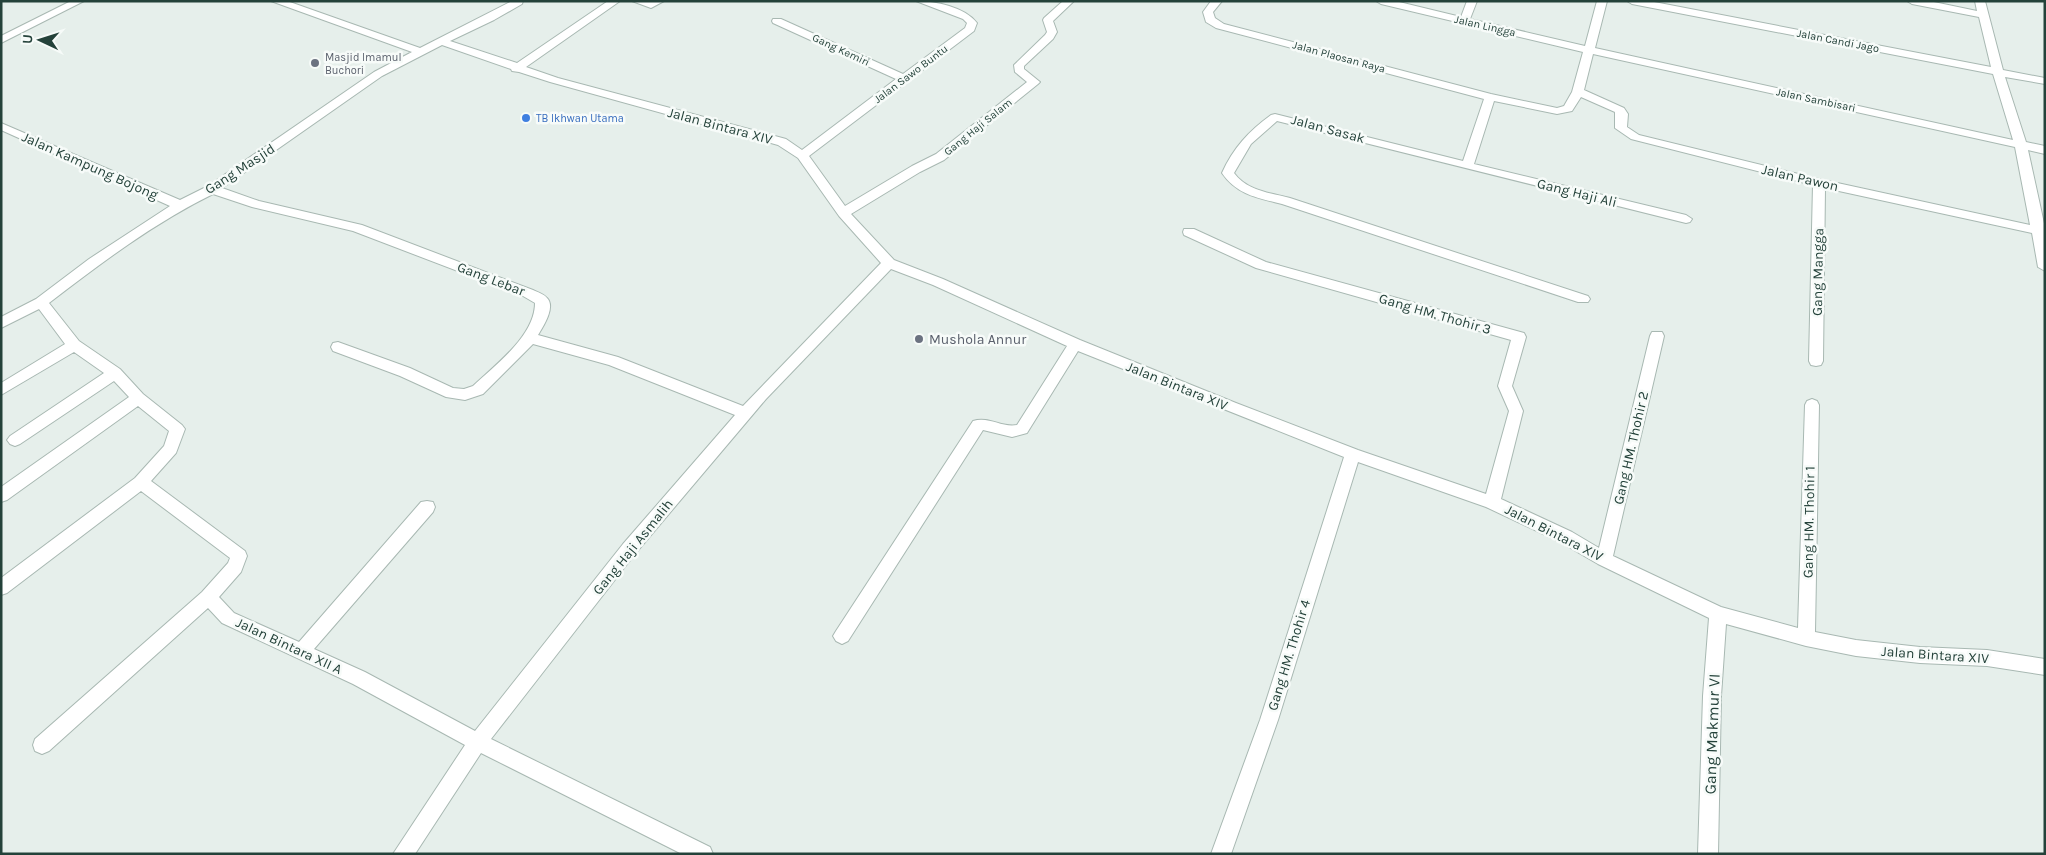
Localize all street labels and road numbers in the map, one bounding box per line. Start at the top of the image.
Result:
street label: Jalan Lingga [1453,13,1517,39]
street label: Jalan Candi Jago [1796,27,1880,55]
street label: Gang Kemiri [810,31,872,69]
street label: Jalan Plaosan Raya [1291,38,1387,76]
street label: Jalan Sawo Buntu [871,42,951,106]
street label: Jalan Sambisari [1775,85,1857,115]
street label: Gang Haji Salam [941,96,1015,158]
street label: Jalan Bintara XIV [666,104,774,148]
street label: Jalan Sasak [1289,111,1367,147]
street label: Jalan Kampung Bojong [19,128,161,204]
street label: Gang Masjid [202,140,278,198]
street label: Jalan Pawon [1760,161,1840,195]
street label: Gang Haji Ali [1535,175,1619,211]
street label: Gang Mangga [1809,228,1827,316]
street label: Gang Lebar [455,258,528,300]
street label: Gang HM. Thohir 3 [1377,290,1493,338]
street label: Jalan Bintara XIV [1124,358,1230,414]
street label: Gang HM. Thohir 2 [1610,390,1652,506]
street label: Gang HM. Thohir 1 [1800,466,1818,578]
street label: Gang Haji Asmalih [589,496,677,598]
street label: Jalan Bintara XIV [1502,501,1606,565]
street label: Gang HM. Thohir 4 [1264,597,1314,713]
street label: Jalan Bintara XII A [233,614,345,678]
street label: Jalan Bintara XIV [1881,643,1990,667]
street label: Gang Makmur VI [1700,673,1724,795]

